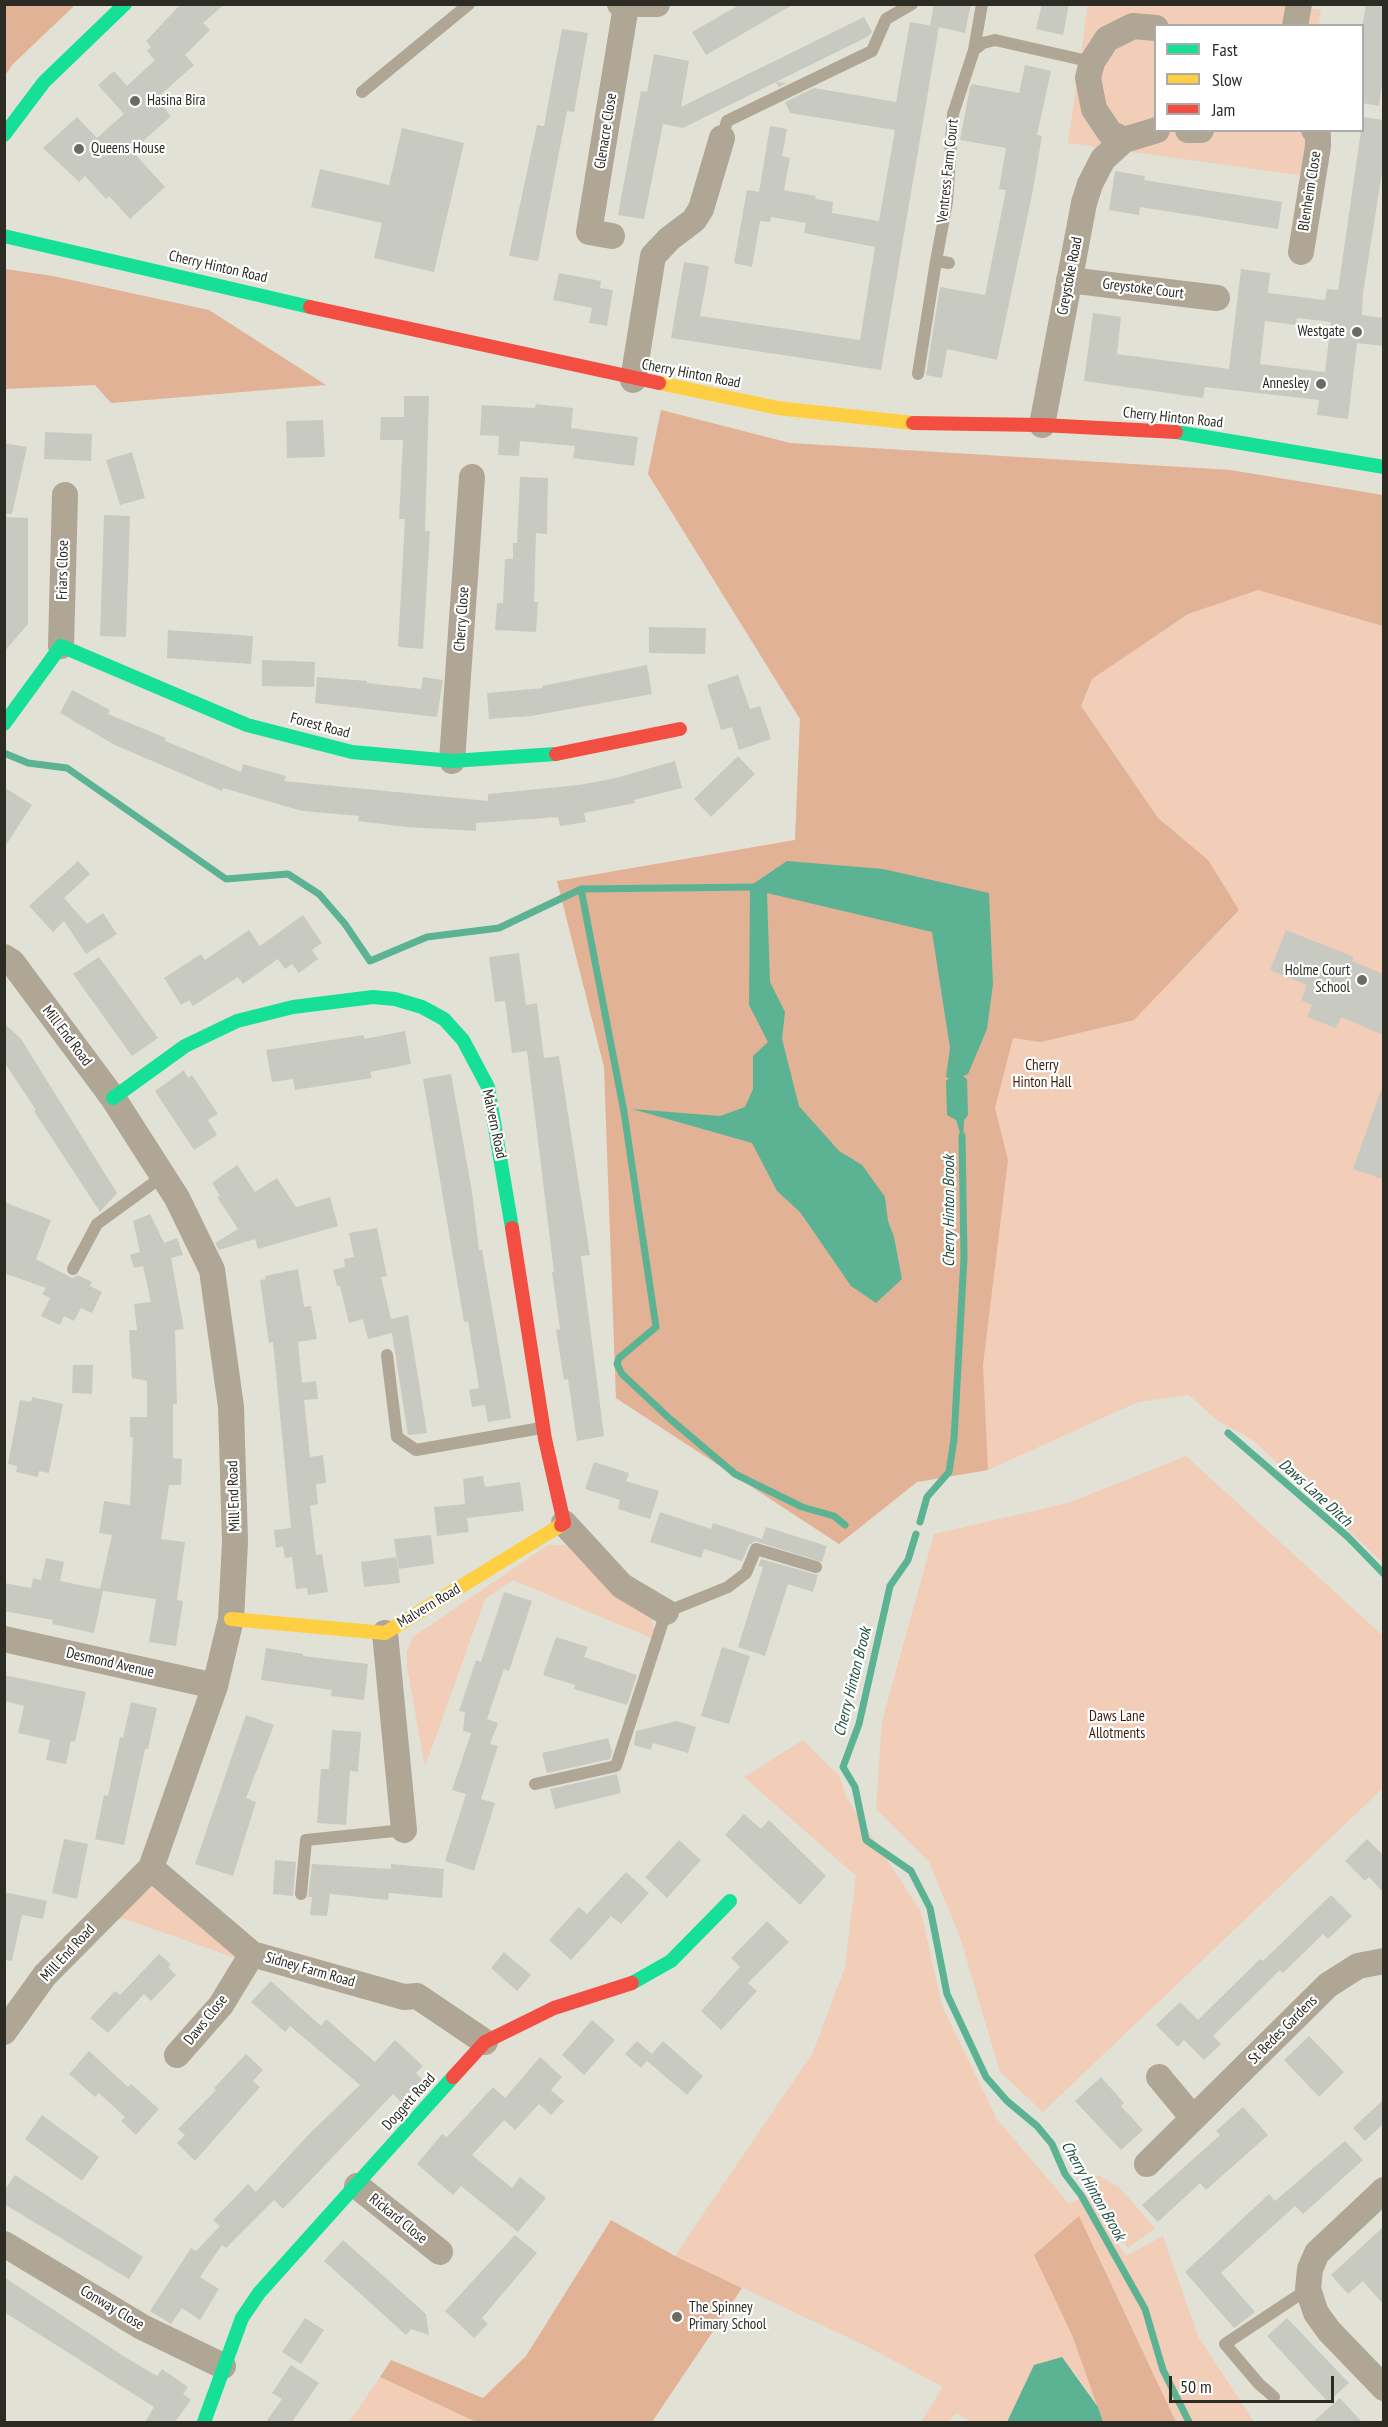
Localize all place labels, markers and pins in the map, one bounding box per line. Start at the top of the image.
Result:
place label: Hasina Bira [147,92,206,110]
marker: Hasina Bira [128,94,142,108]
place label: Queens House [91,140,165,158]
marker: Queens House [72,142,86,156]
place label: Westgate [1298,323,1345,341]
marker: Westgate [1350,325,1364,339]
place label: Annesley [1262,375,1309,393]
marker: Annesley [1314,377,1328,391]
place label: Holme Court School [1285,962,1350,997]
marker: Holme Court School [1355,973,1369,987]
place label: The Spinney Primary School [689,2299,766,2334]
marker: The Spinney Primary School [670,2310,684,2324]

